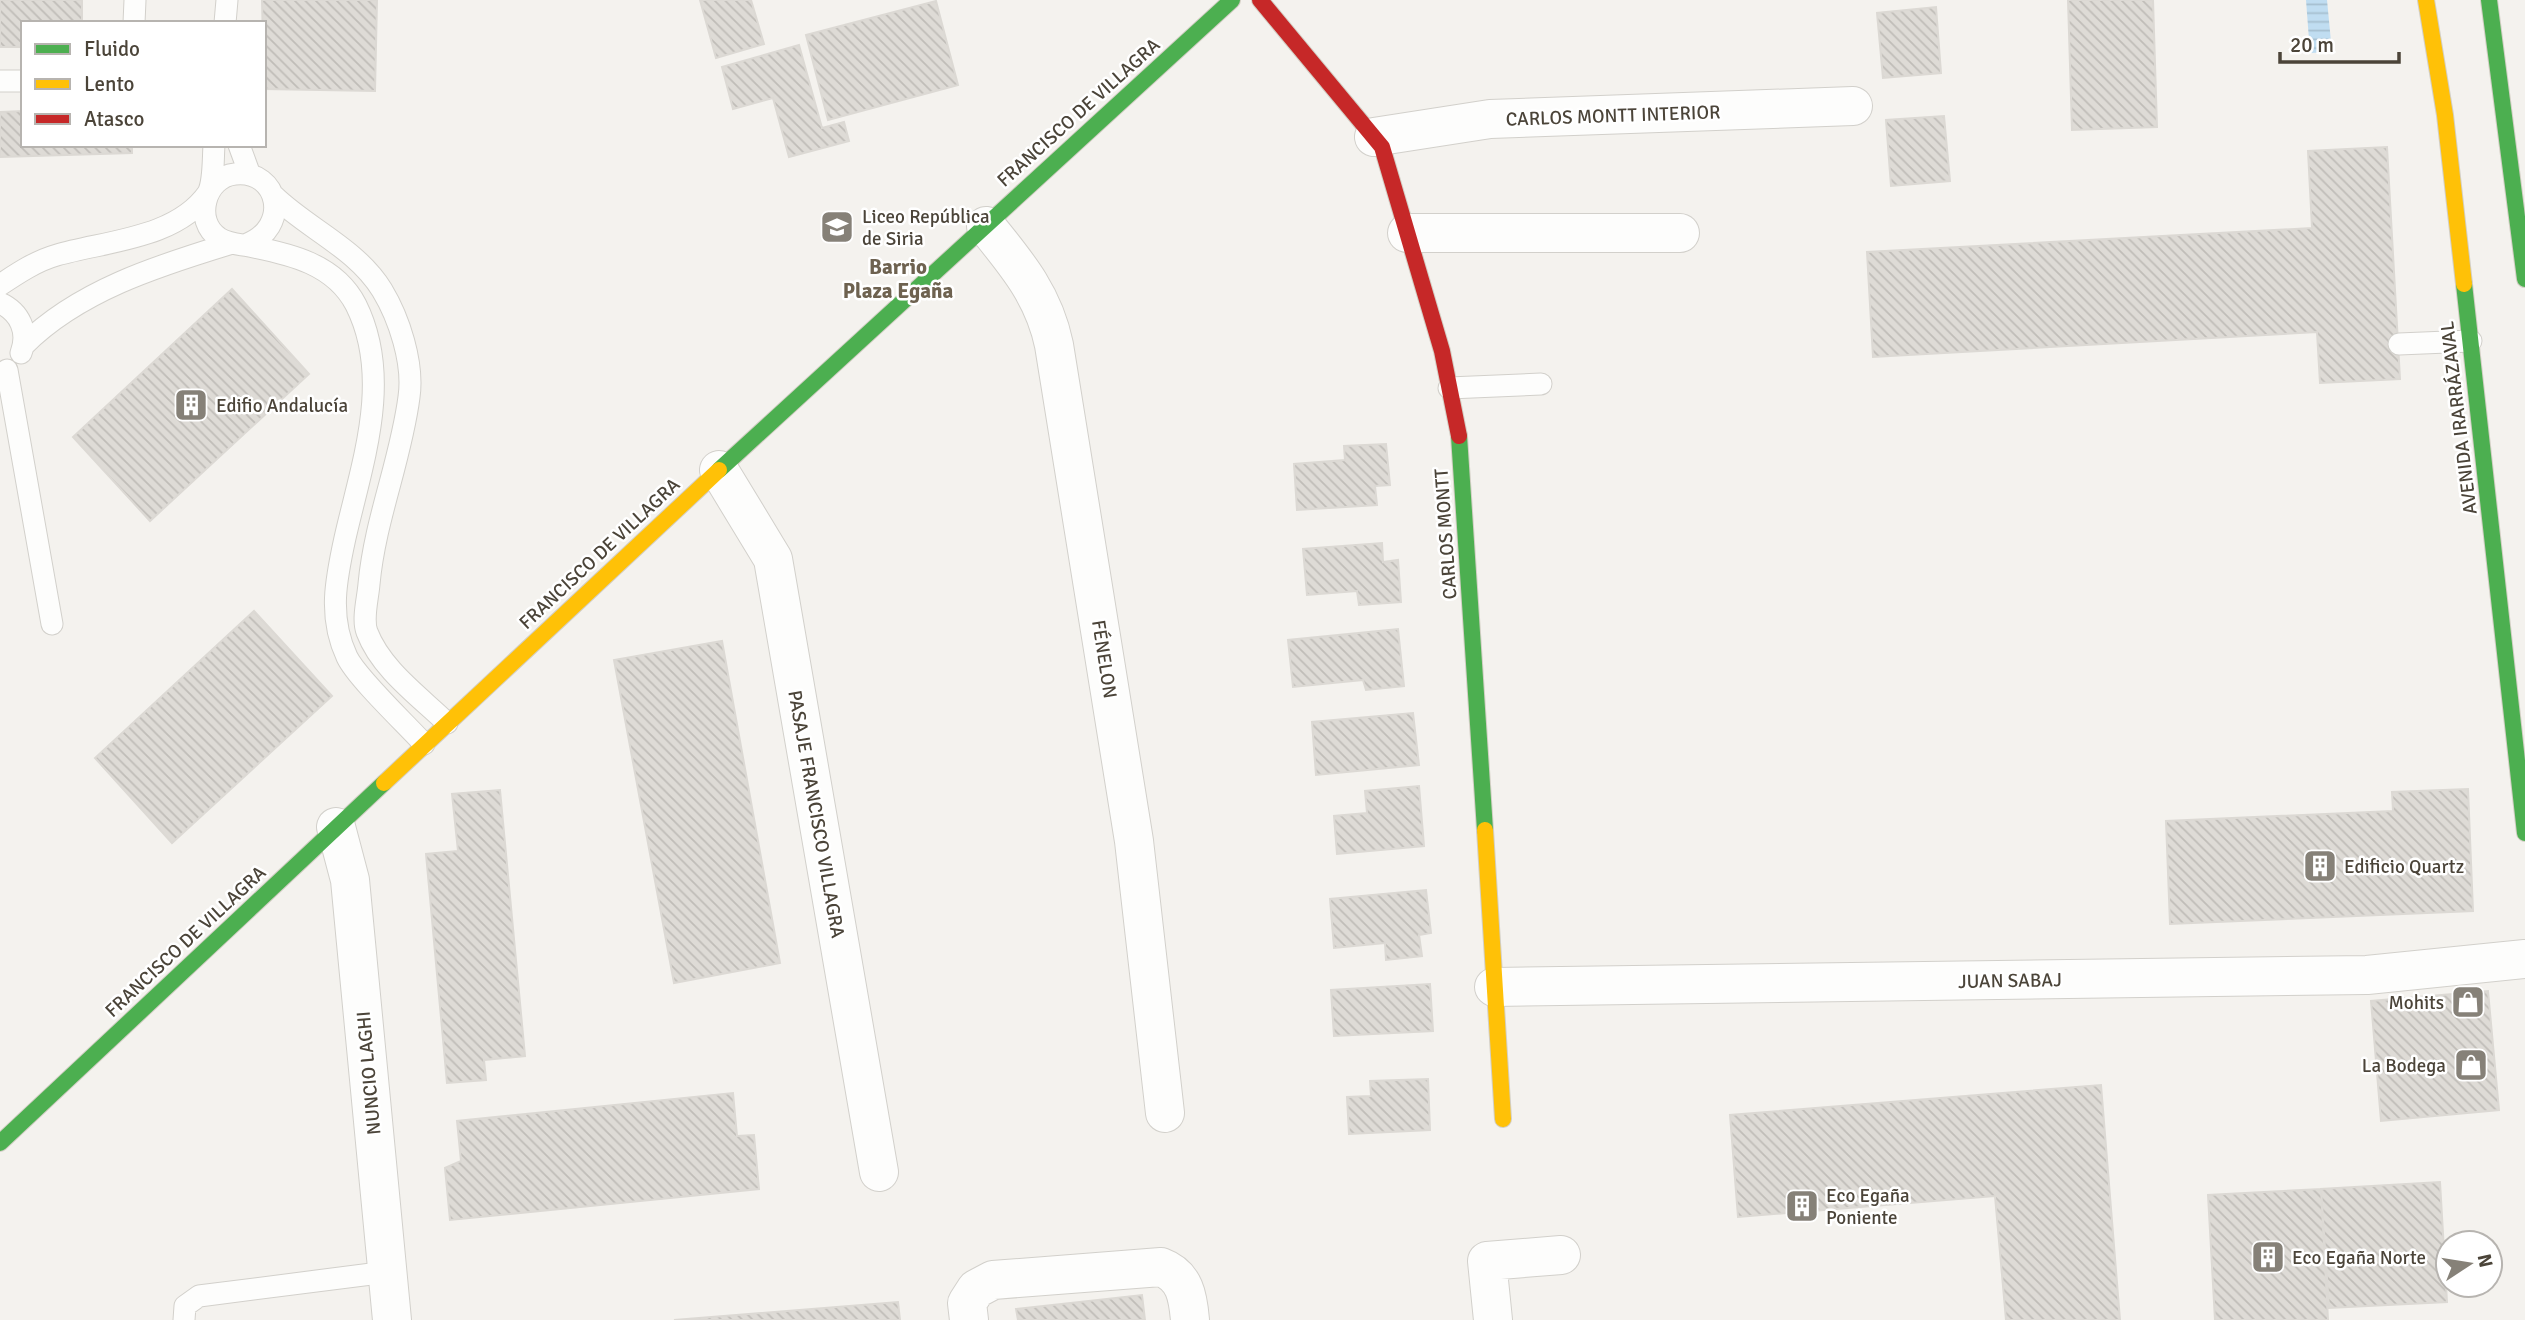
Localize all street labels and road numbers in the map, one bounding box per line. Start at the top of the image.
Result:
street label: FRANCISCO DE VILLAGRA [992,33,1165,192]
street label: CARLOS MONTT INTERIOR [1505,100,1721,132]
street label: AVENIDA IRARRÁZAVAL [2435,320,2483,516]
street label: CARLOS MONTT [1429,467,1463,600]
street label: FRANCISCO DE VILLAGRA [514,473,685,635]
street label: FÉNELON [1086,618,1122,700]
street label: PASAJE FRANCISCO VILLAGRA [782,688,850,940]
street label: FRANCISCO DE VILLAGRA [100,861,271,1023]
street label: JUAN SABAJ [1958,968,2062,994]
street label: NUNCIO LAGHI [352,1010,386,1136]

